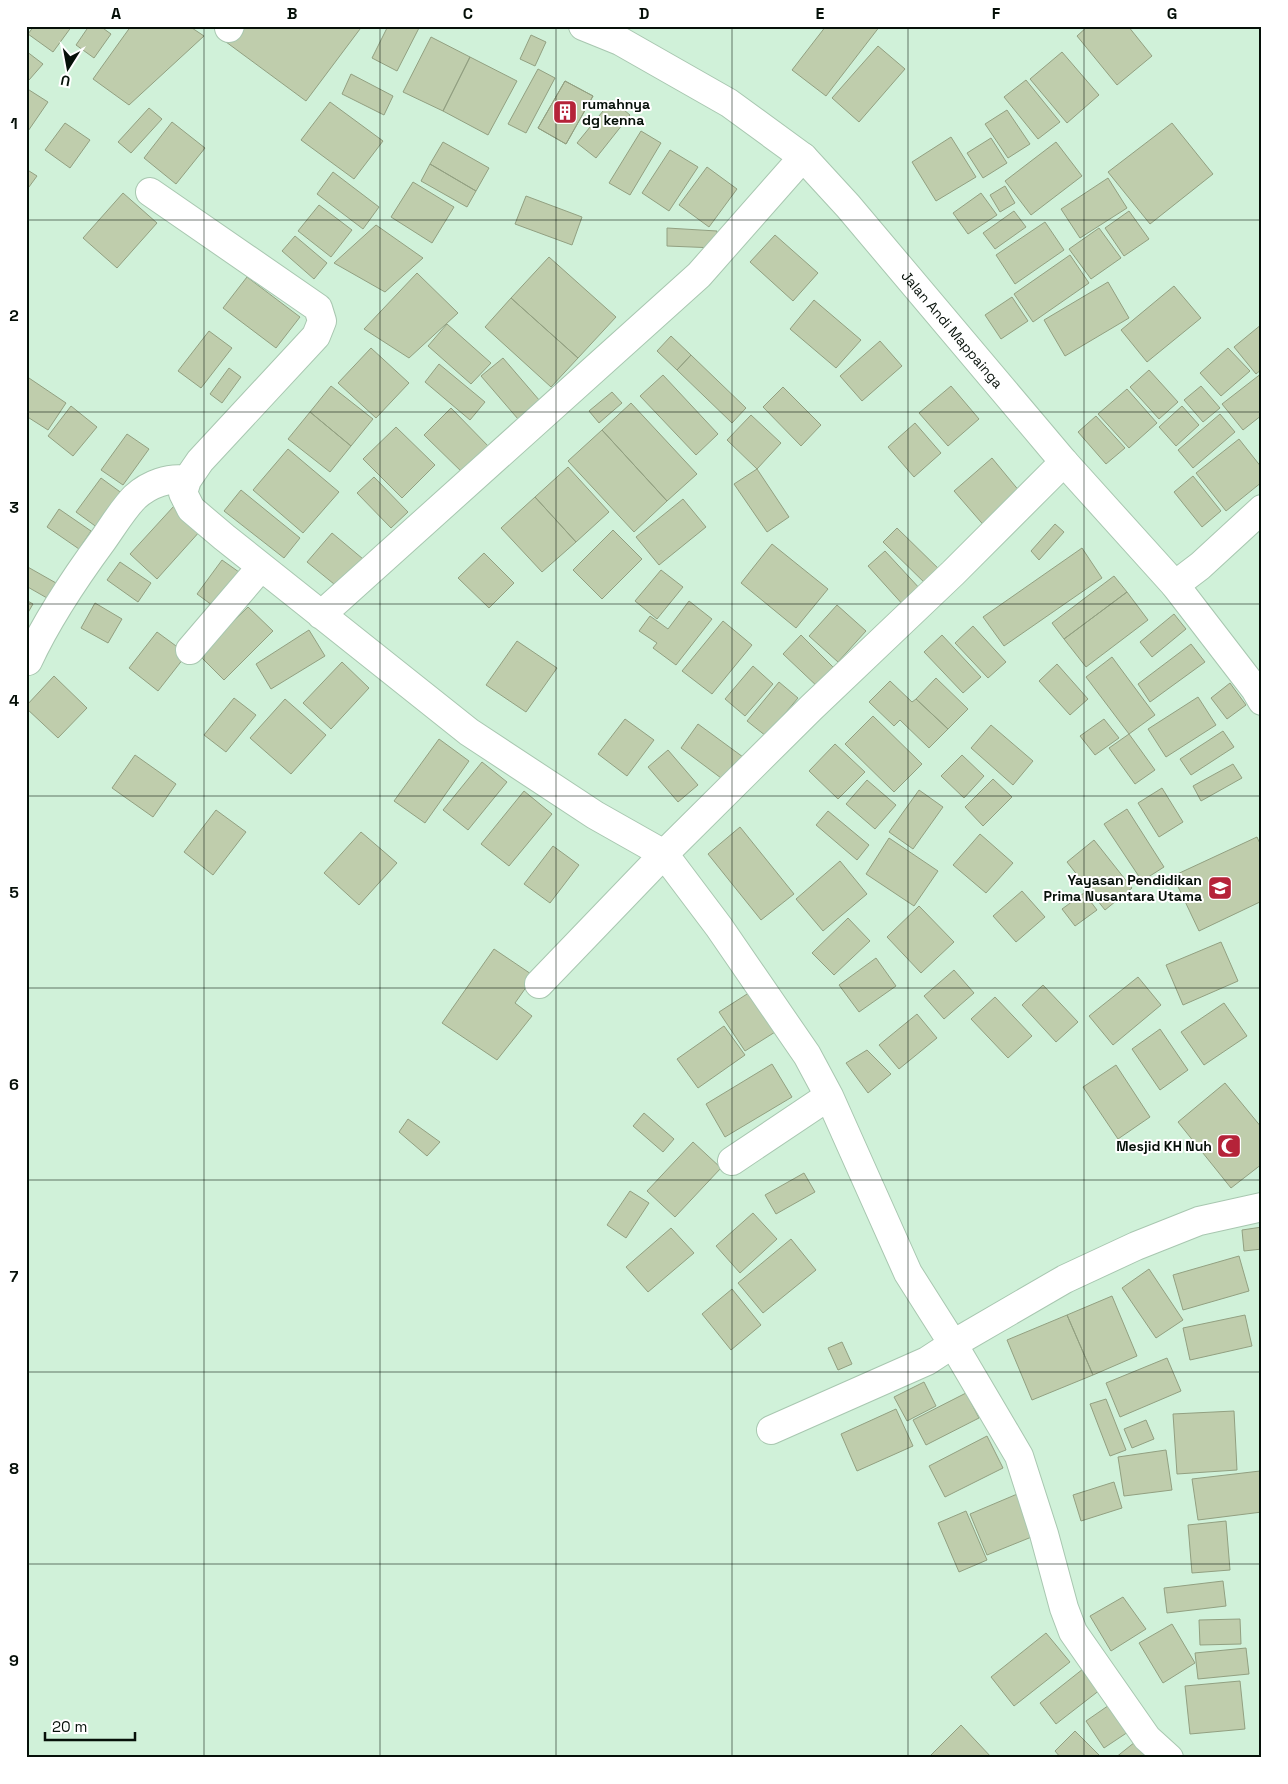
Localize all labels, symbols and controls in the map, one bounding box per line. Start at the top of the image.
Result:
text: A [111,3,121,24]
text: B [287,3,297,24]
text: C [463,3,473,24]
text: D [639,3,649,24]
text: E [816,3,825,24]
text: F [992,3,1001,24]
text: G [1167,3,1177,24]
north arrow [42,42,92,92]
text: U [59,71,72,90]
place label: rumahnya dg kenna [582,95,650,129]
building icon: rumahnya dg kenna [552,99,578,125]
text: 1 [10,113,18,134]
street label: Jalan Andi Mappainga [897,267,1007,392]
text: 2 [9,305,19,326]
text: 3 [9,497,19,518]
text: 4 [9,690,19,711]
place label: Yayasan Pendidikan Prima Nusantara Utama [1043,871,1202,905]
school or university icon: Yayasan Pendidikan Prima Nusantara Utama [1207,875,1233,901]
text: 5 [9,882,19,903]
text: 6 [9,1074,19,1095]
mosque icon: Mesjid KH Nuh [1216,1133,1242,1159]
place label: Mesjid KH Nuh [1116,1137,1212,1155]
text: 7 [10,1266,19,1287]
text: 8 [9,1458,19,1479]
text: 9 [9,1650,19,1671]
scale bar [45,1709,135,1741]
text: 20 m [52,1717,87,1736]

